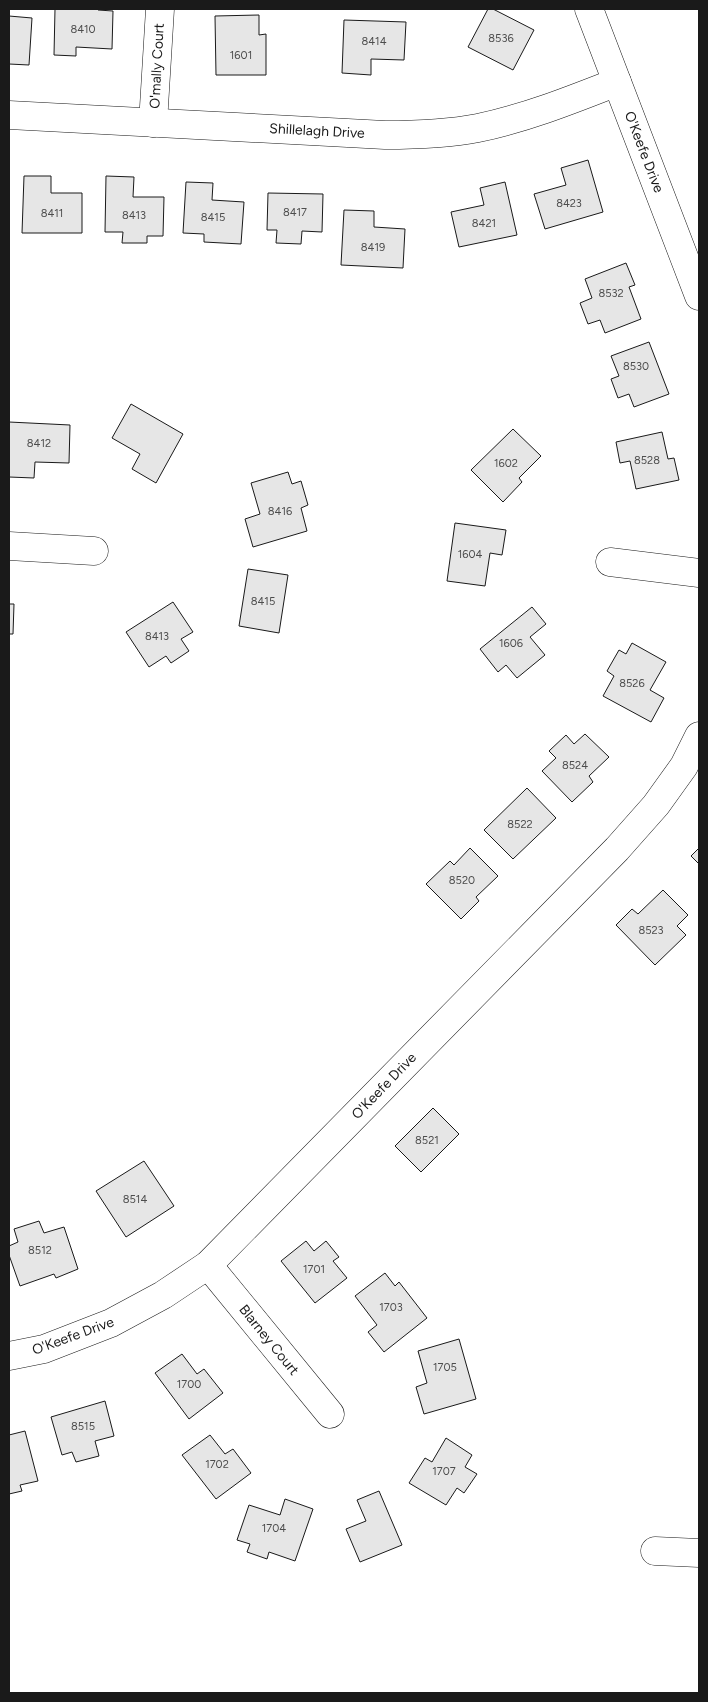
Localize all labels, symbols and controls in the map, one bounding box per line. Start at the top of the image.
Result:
house number: 8410 [70,23,96,36]
street label: O'mally Court [146,23,168,109]
house number: 8536 [488,32,514,45]
house number: 8414 [362,35,387,48]
house number: 1601 [230,49,252,62]
street label: O'Keefe Drive [621,109,667,196]
street label: Shillelagh Drive [269,120,366,142]
house number: 8423 [556,197,582,210]
house number: 8417 [283,206,307,219]
house number: 8411 [41,207,63,220]
house number: 8413 [122,209,146,222]
house number: 8415 [201,211,225,224]
house number: 8421 [472,217,496,230]
house number: 8419 [361,241,385,254]
house number: 8532 [598,287,624,300]
house number: 8530 [623,360,649,373]
house number: 8412 [27,437,51,450]
house number: 8528 [634,454,660,467]
house number: 1602 [494,457,518,470]
house number: 8416 [268,505,292,518]
house number: 1604 [458,548,482,561]
house number: 8415 [251,595,275,608]
house number: 8413 [145,630,169,643]
house number: 1606 [499,637,523,650]
house number: 8526 [619,677,645,690]
house number: 8524 [562,759,588,772]
house number: 8522 [507,818,533,831]
house number: 8520 [449,874,475,887]
house number: 8523 [638,924,664,937]
street label: O'Keefe Drive [348,1049,420,1123]
house number: 8521 [415,1134,439,1147]
house number: 8514 [123,1193,147,1206]
house number: 8512 [28,1244,52,1257]
house number: 1701 [303,1263,325,1276]
street label: Blarney Court [235,1301,303,1379]
house number: 1703 [379,1301,403,1314]
street label: O'Keefe Drive [30,1313,117,1359]
house number: 1705 [433,1361,457,1374]
house number: 1700 [177,1378,201,1391]
house number: 8515 [71,1420,95,1433]
house number: 1702 [205,1458,229,1471]
house number: 1707 [432,1465,456,1478]
house number: 1704 [262,1522,286,1535]

